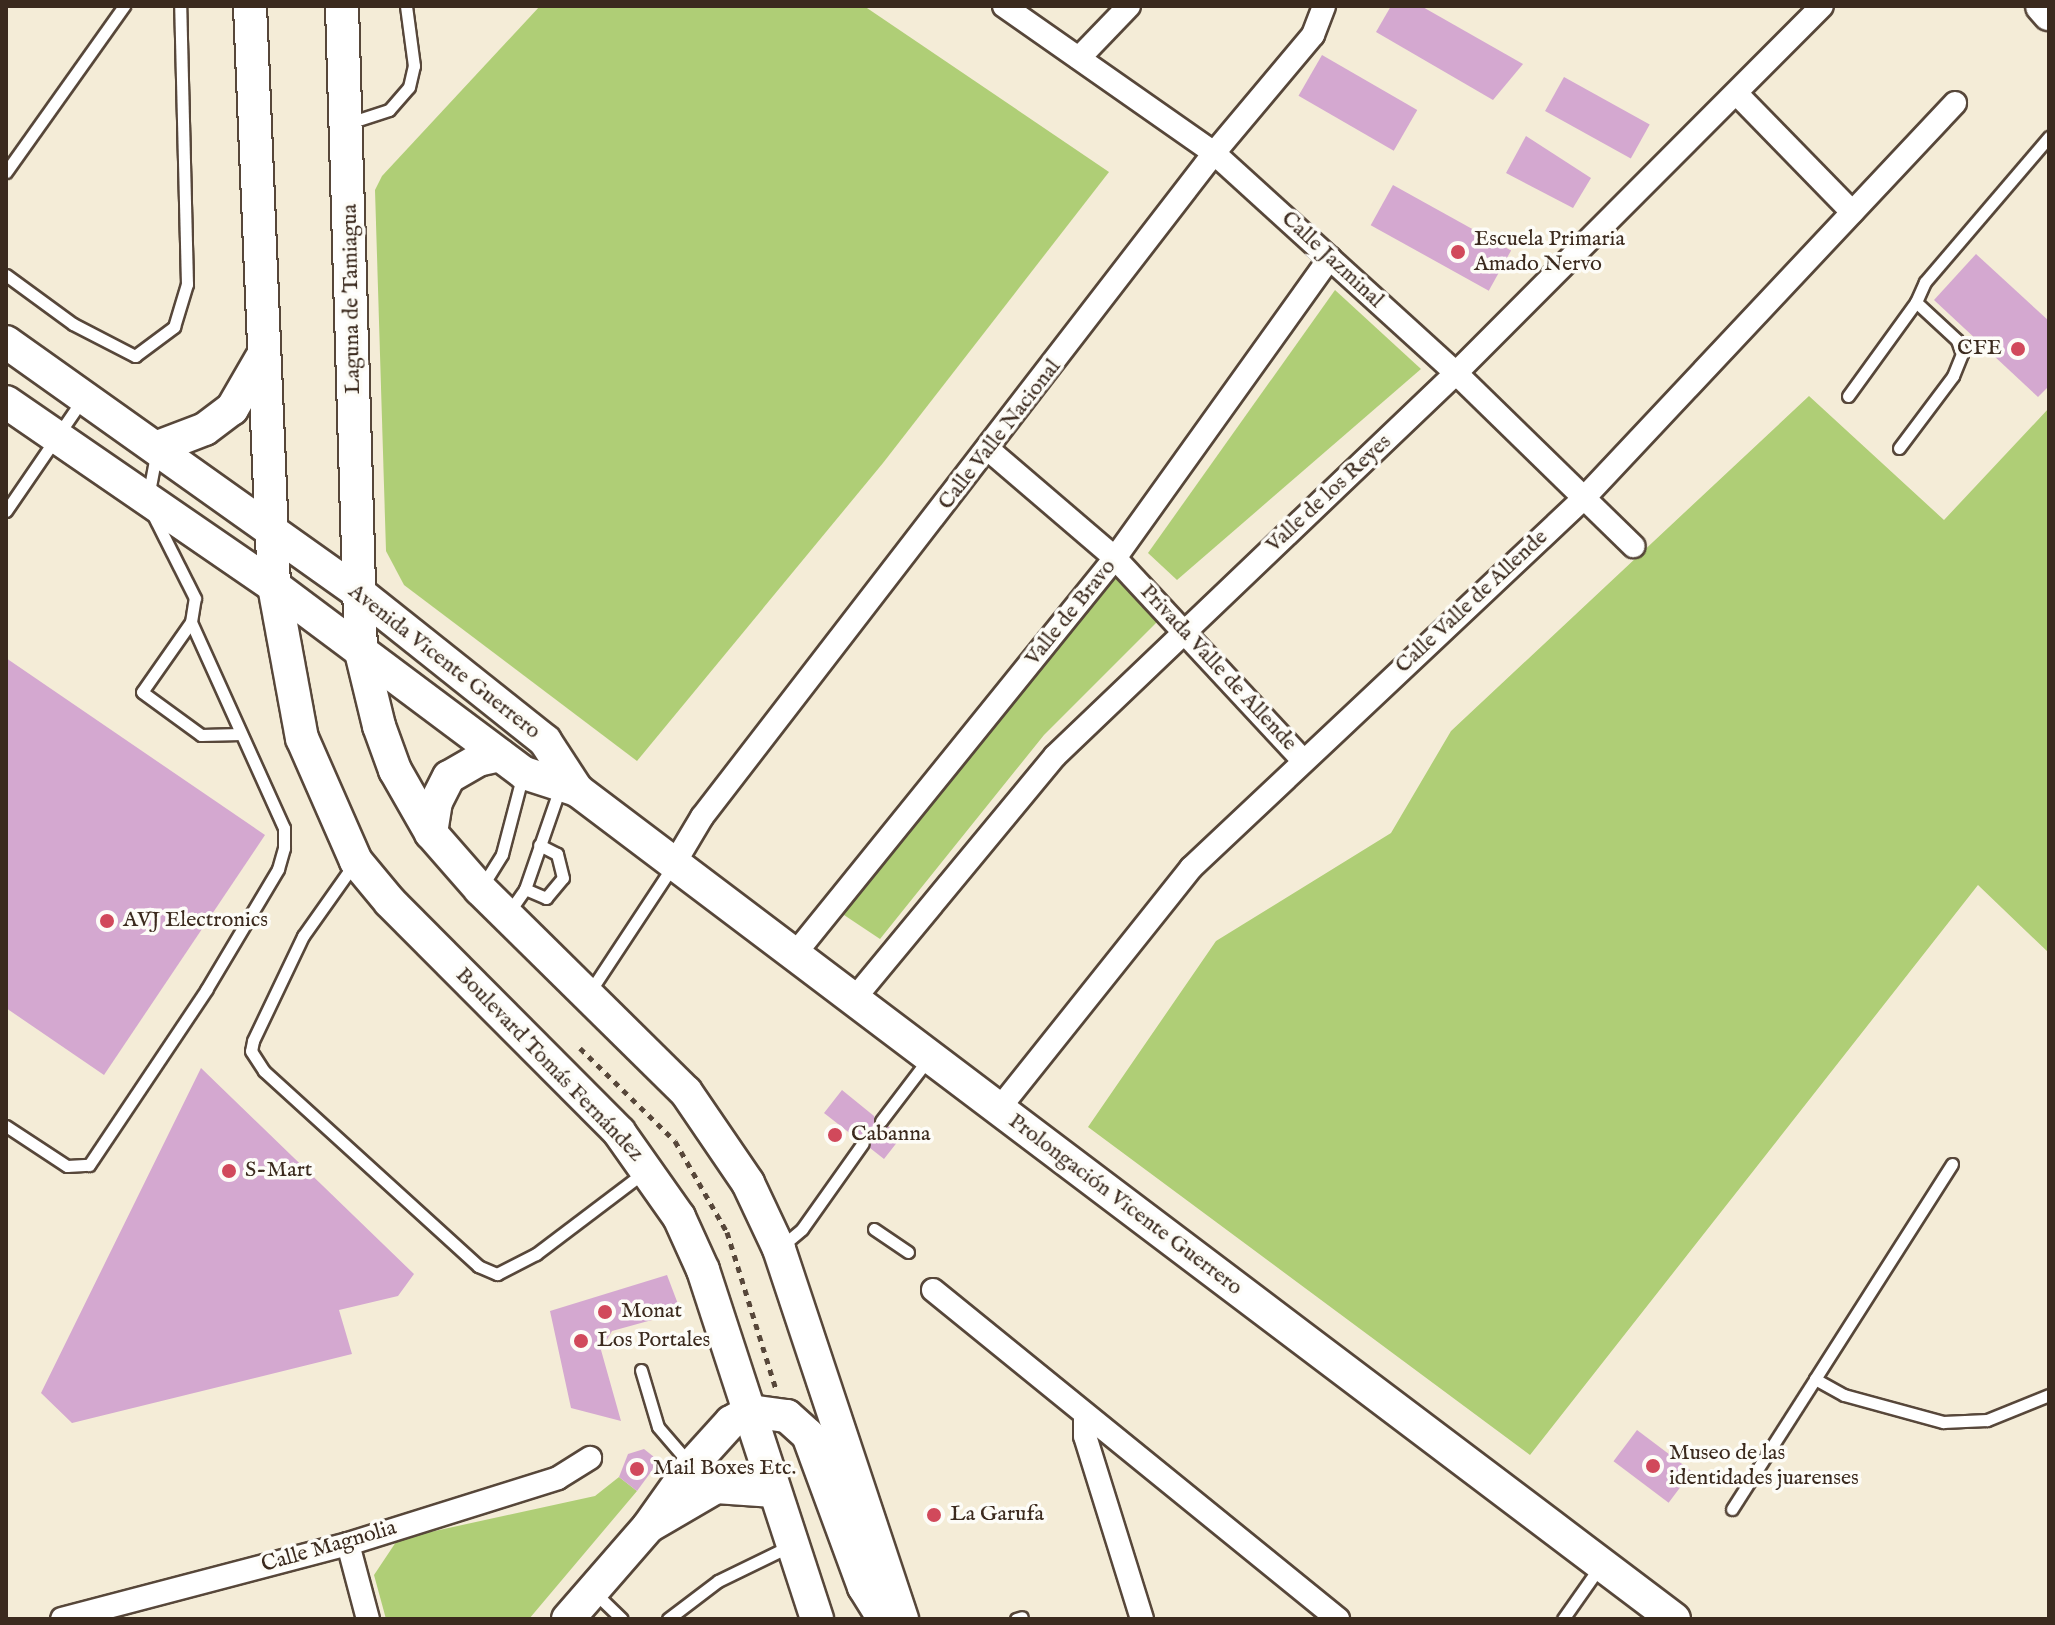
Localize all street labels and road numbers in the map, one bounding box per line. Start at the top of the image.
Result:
street label: Laguna de Tamiagua [337,204,367,394]
street label: Calle Jazminal [1275,206,1389,314]
street label: Calle Valle Nacional [933,355,1067,515]
street label: Valle de los Reyes [1261,429,1397,559]
street label: Calle Valle de Allende [1390,525,1554,679]
street label: Valle de Bravo [1020,554,1122,672]
street label: Avenida Vicente Guerrero [343,579,545,745]
street label: Privada Valle de Allende [1134,579,1302,757]
street label: Boulevard Tomás Fernández [449,963,649,1167]
street label: Prolongación Vicente Guerrero [1003,1108,1247,1302]
street label: Calle Magnolia [258,1515,400,1579]

